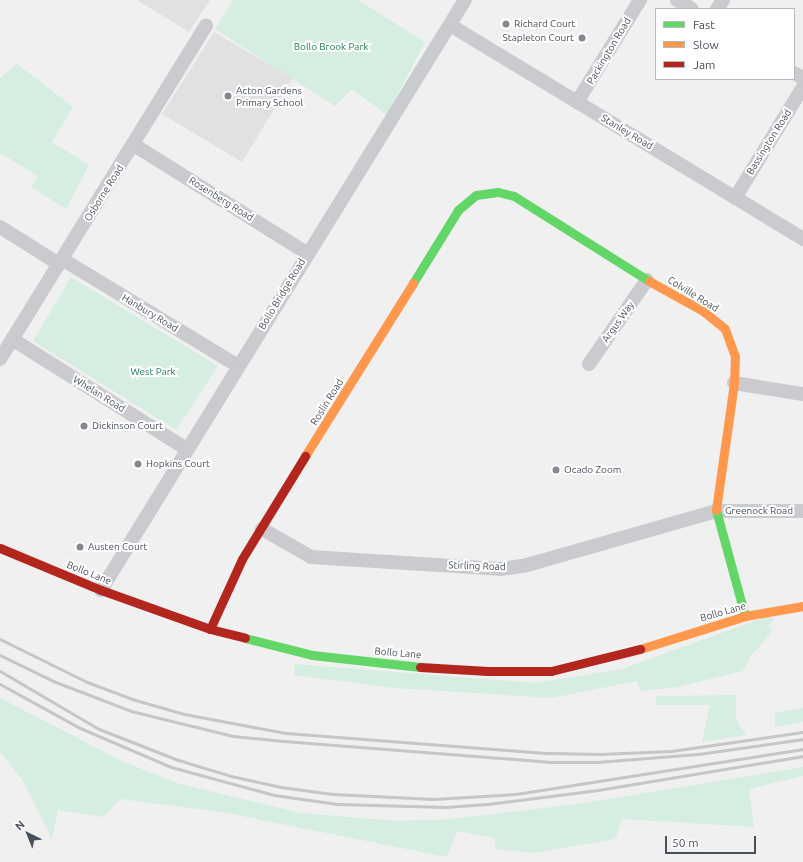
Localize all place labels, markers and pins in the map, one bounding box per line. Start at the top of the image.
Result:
place label: Richard Court [514,18,575,30]
marker: Richard Court [501,19,511,29]
place label: Stapleton Court [503,32,574,44]
marker: Stapleton Court [577,33,587,43]
place label: Acton Gardens Primary School [236,84,303,108]
marker: Acton Gardens Primary School [223,91,233,101]
place label: Dickinson Court [92,420,163,432]
marker: Dickinson Court [79,421,89,431]
place label: Hopkins Court [146,458,210,470]
marker: Hopkins Court [133,459,143,469]
place label: Ocado Zoom [564,464,621,476]
marker: Ocado Zoom [551,465,561,475]
place label: Austen Court [88,541,147,553]
marker: Austen Court [75,542,85,552]

